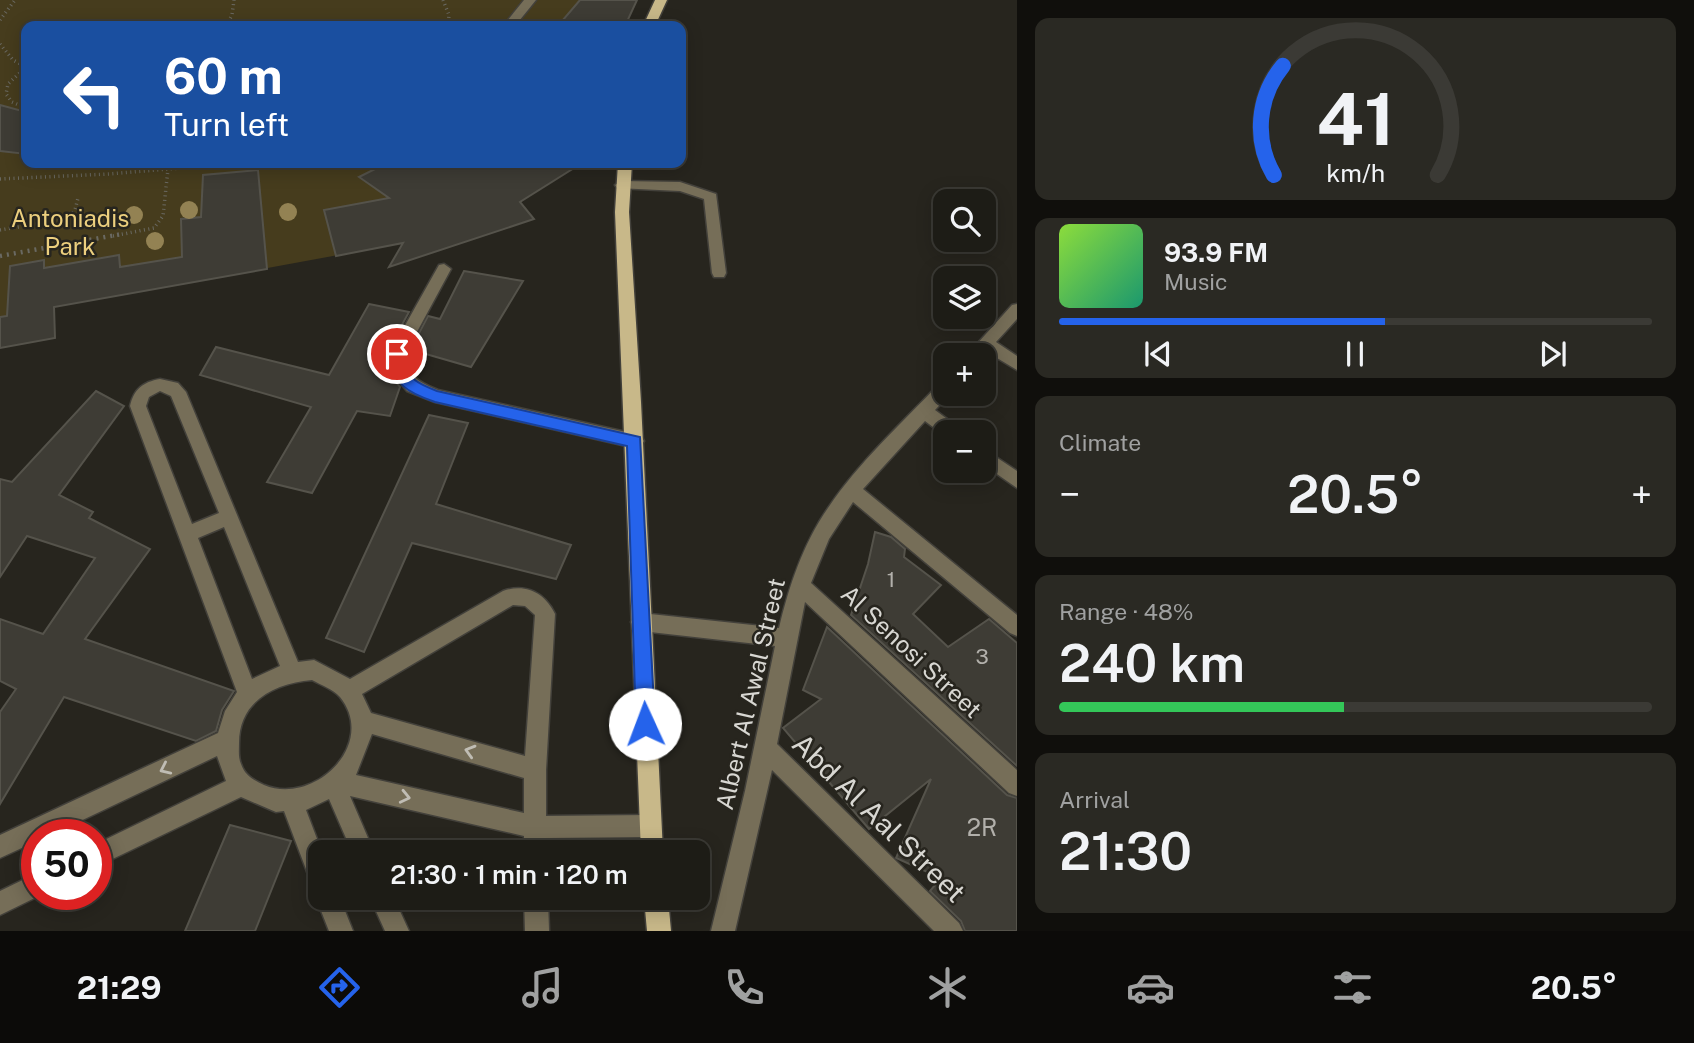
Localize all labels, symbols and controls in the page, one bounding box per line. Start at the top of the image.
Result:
text: 60 m [164,47,283,105]
icon: left [49,49,140,140]
text: 41 [1316,76,1395,161]
text: Turn left [164,106,289,143]
text: km/h [1326,158,1385,188]
map controls [933,189,996,483]
button: search [933,189,996,252]
park label: Antoniadis Park [11,204,129,260]
text: 93.9 FM [1164,237,1268,268]
button: layers [933,266,996,329]
text: Music [1164,268,1228,295]
pin [367,324,427,384]
icon: arrive [378,335,416,373]
icon: previous [1139,335,1177,373]
icon: pause [1336,335,1374,373]
icon: next [1534,335,1572,373]
button: + [933,343,996,406]
button: − [933,420,996,483]
text: Climate [1059,429,1141,456]
text: 20.5° [1287,464,1424,525]
text: − [1059,472,1080,517]
text: + [1631,472,1652,517]
house number: 1 [887,567,895,592]
street label: Albert Al Awal Street [710,575,790,812]
street label: Al Senosi Street [836,579,987,723]
text: Range · 48% [1059,598,1194,625]
text: 240 km [1059,633,1245,694]
house number: 3 [975,644,989,669]
position arrow [608,687,682,761]
street label: Abd Al Aal Street [786,727,973,909]
one-way arrow [464,745,476,759]
one-way arrow [160,760,172,774]
text: Arrival [1059,786,1130,813]
one-way arrow [399,789,411,803]
house number: 2R [967,813,997,841]
speed limit sign: 50 [21,819,112,910]
text: 21:30 [1059,821,1192,882]
text: 21:30 · 1 min · 120 m [390,859,628,890]
icon: directions [315,963,364,1012]
icon: music [518,963,567,1012]
icon: phone [720,963,769,1012]
icon: climate [923,963,972,1012]
icon: car [1126,963,1175,1012]
icon: filters [1328,963,1377,1012]
text: 21:29 [77,969,162,1006]
text: 20.5° [1531,969,1617,1006]

